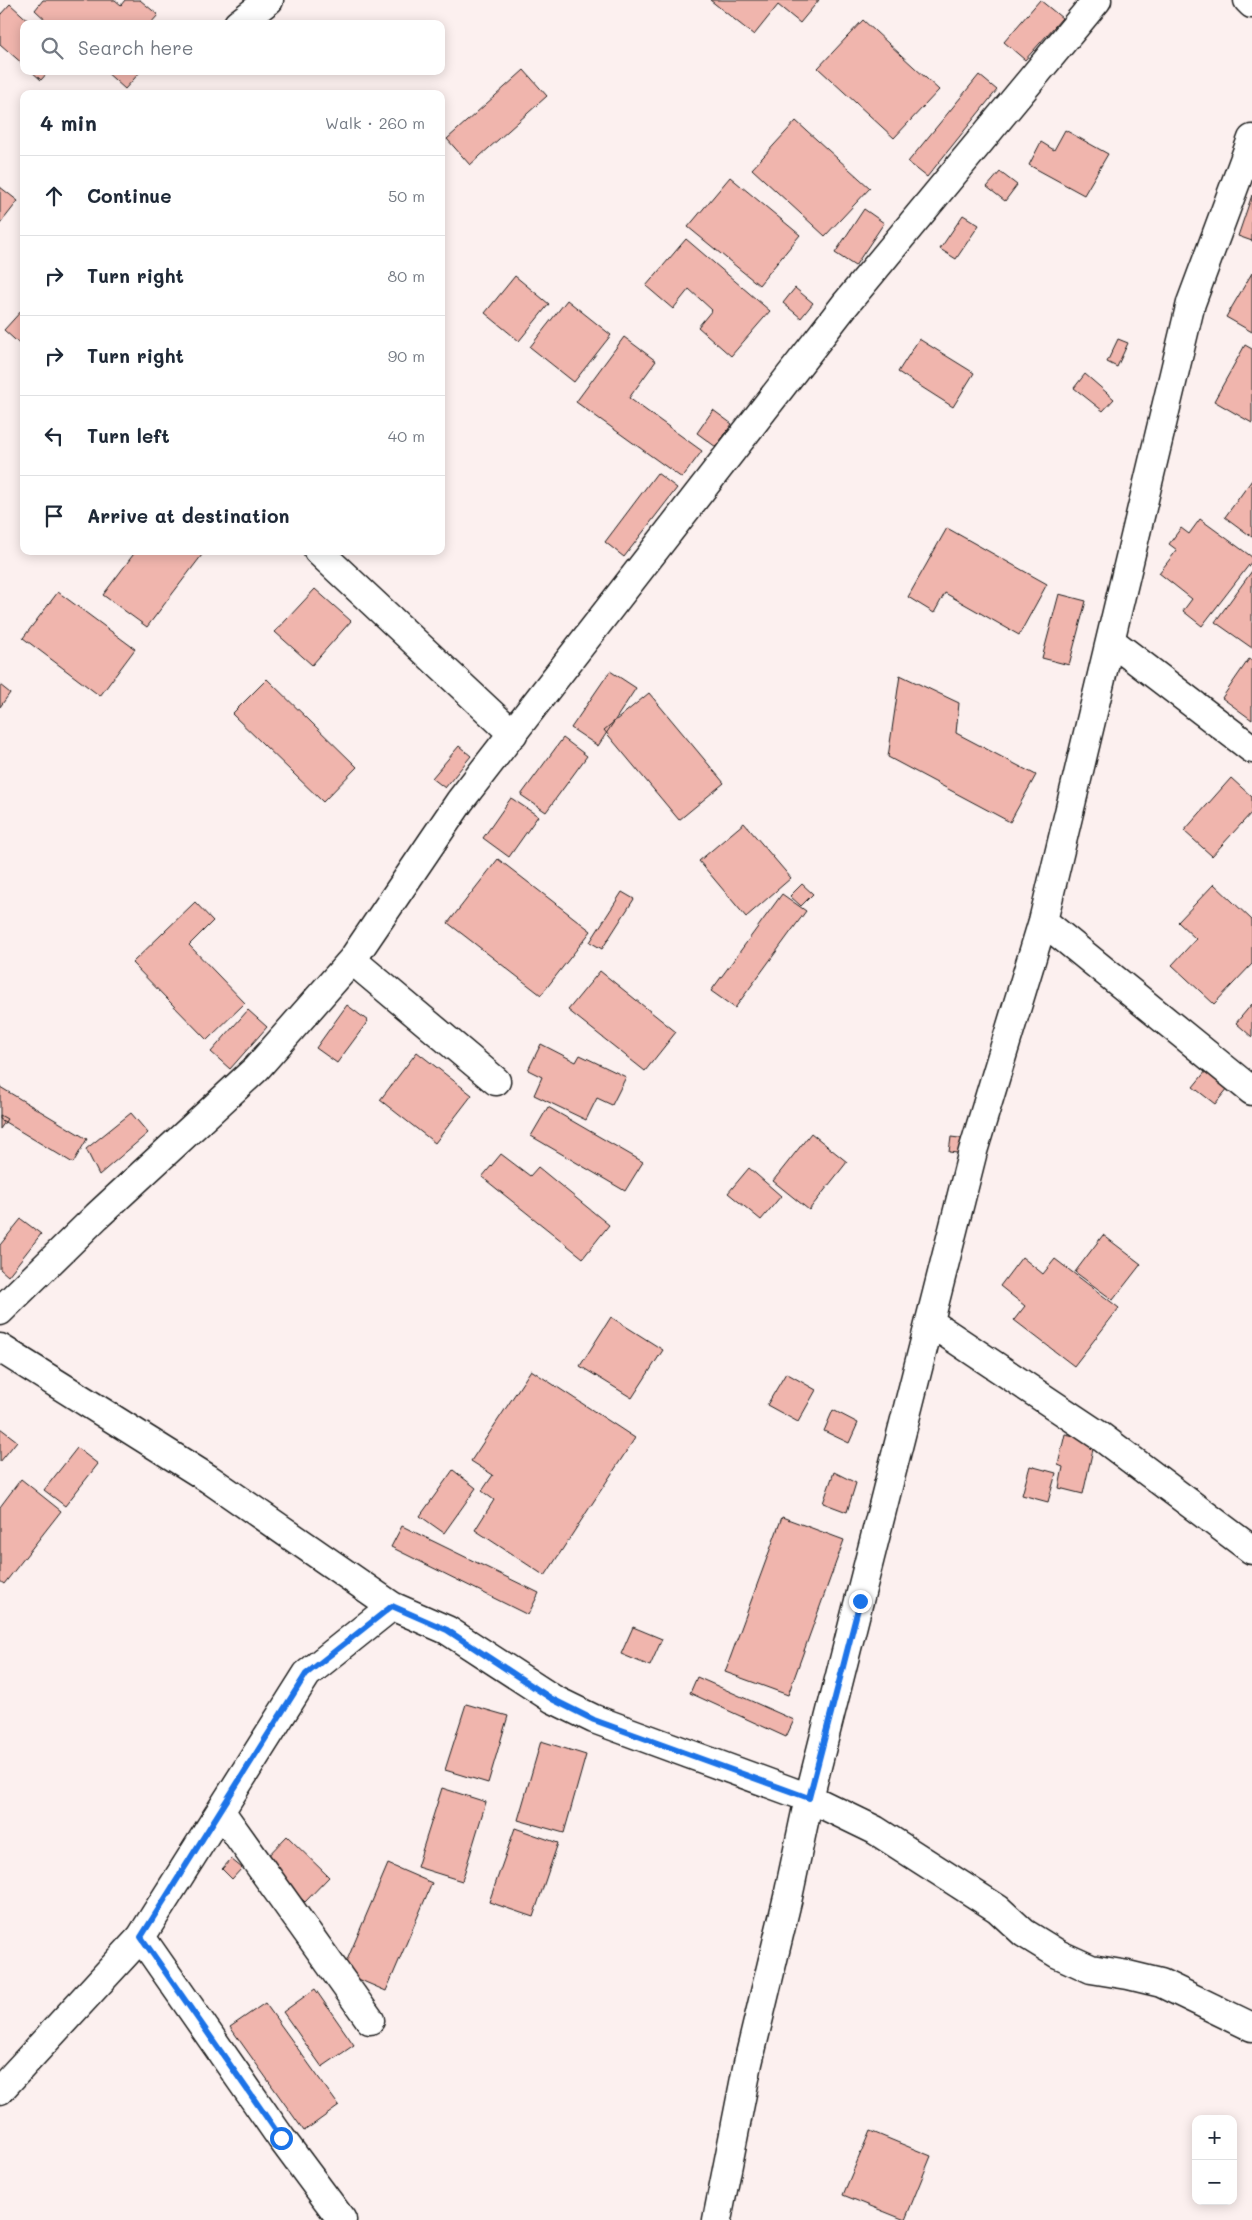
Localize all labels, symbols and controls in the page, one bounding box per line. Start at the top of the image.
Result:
search box [20,20,445,75]
icon: search [38,34,66,62]
text: Search here [78,35,194,60]
text: 4 min [40,109,97,136]
text: Walk · 260 m [325,112,425,133]
icon: ahead [40,182,68,210]
text: Continue [87,183,172,208]
text: 50 m [388,185,425,206]
icon: right [40,262,68,290]
text: Turn right [87,263,184,288]
text: 80 m [388,265,425,286]
icon: right [40,342,68,370]
text: Turn right [87,343,184,368]
text: 90 m [388,345,425,366]
icon: left [40,422,68,450]
text: Turn left [87,423,170,448]
text: 40 m [388,425,425,446]
icon: arrive [40,502,68,530]
text: Arrive at destination [87,503,290,528]
route end [849,1590,872,1613]
map controls [1192,2115,1237,2205]
button: + [1192,2115,1237,2160]
route start [270,2127,293,2150]
button: − [1192,2160,1237,2205]

